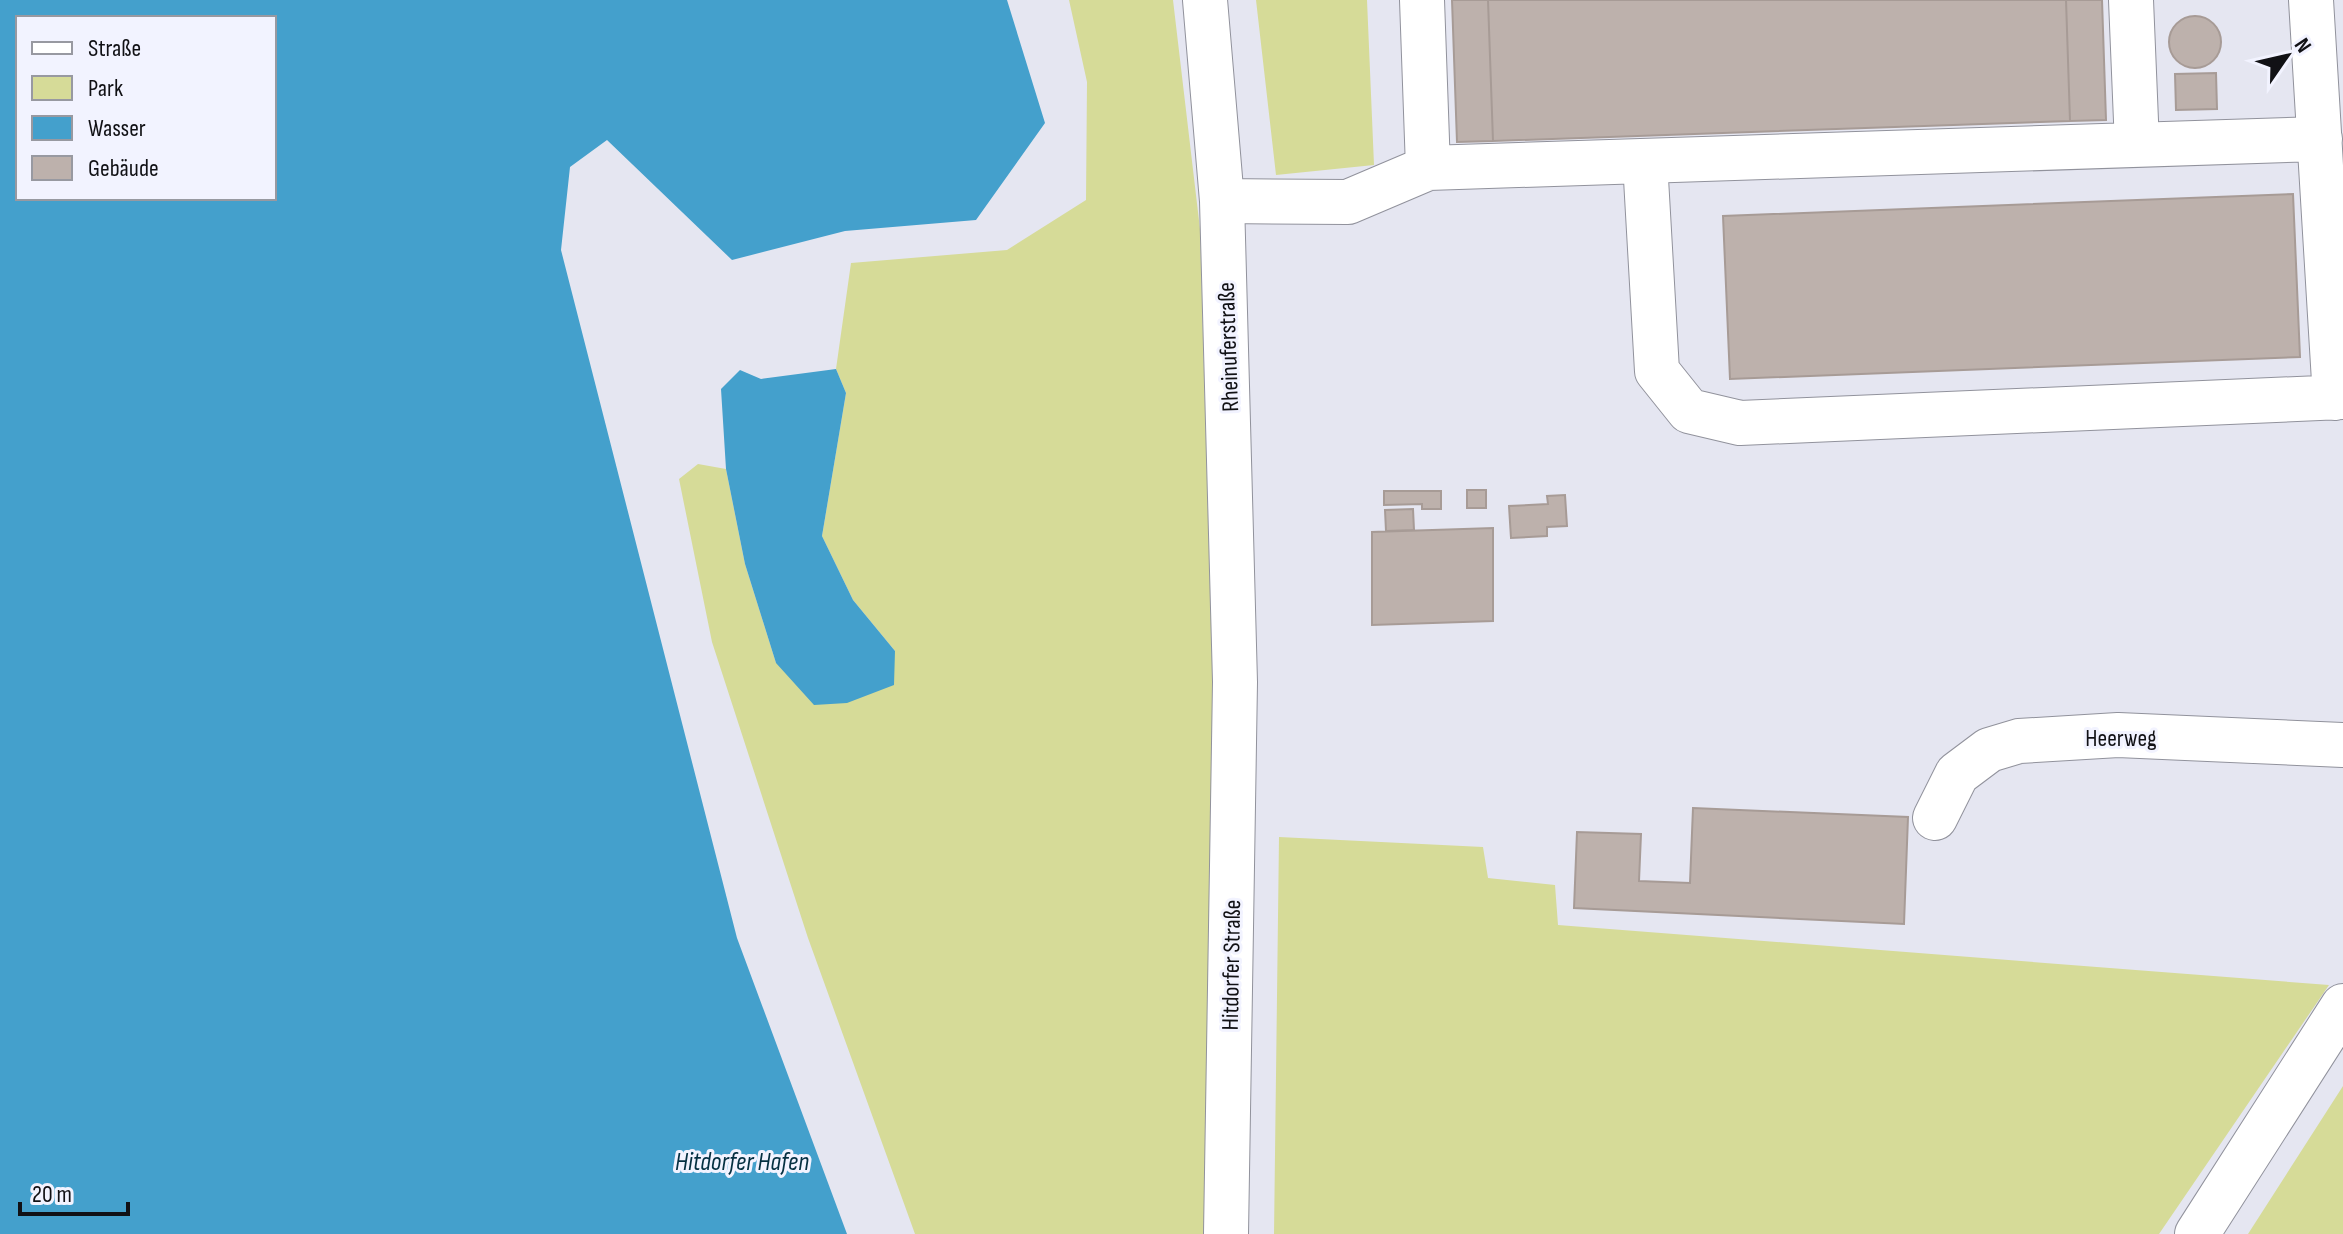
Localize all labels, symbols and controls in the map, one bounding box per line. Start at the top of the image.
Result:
legend [16,16,276,200]
north arrow [2247,16,2327,96]
text: N [2288,33,2317,58]
text: Straße [88,34,141,63]
text: Park [88,74,123,103]
text: Wasser [88,114,146,143]
text: Gebäude [88,154,159,183]
street label: Rheinuferstraße [1212,282,1245,412]
street label: Heerweg [2085,724,2157,753]
street label: Hitdorfer Straße [1216,899,1247,1031]
water label: Hitdorfer Hafen [675,1147,809,1178]
scale bar [20,1166,128,1216]
text: 20 m [32,1180,72,1209]

